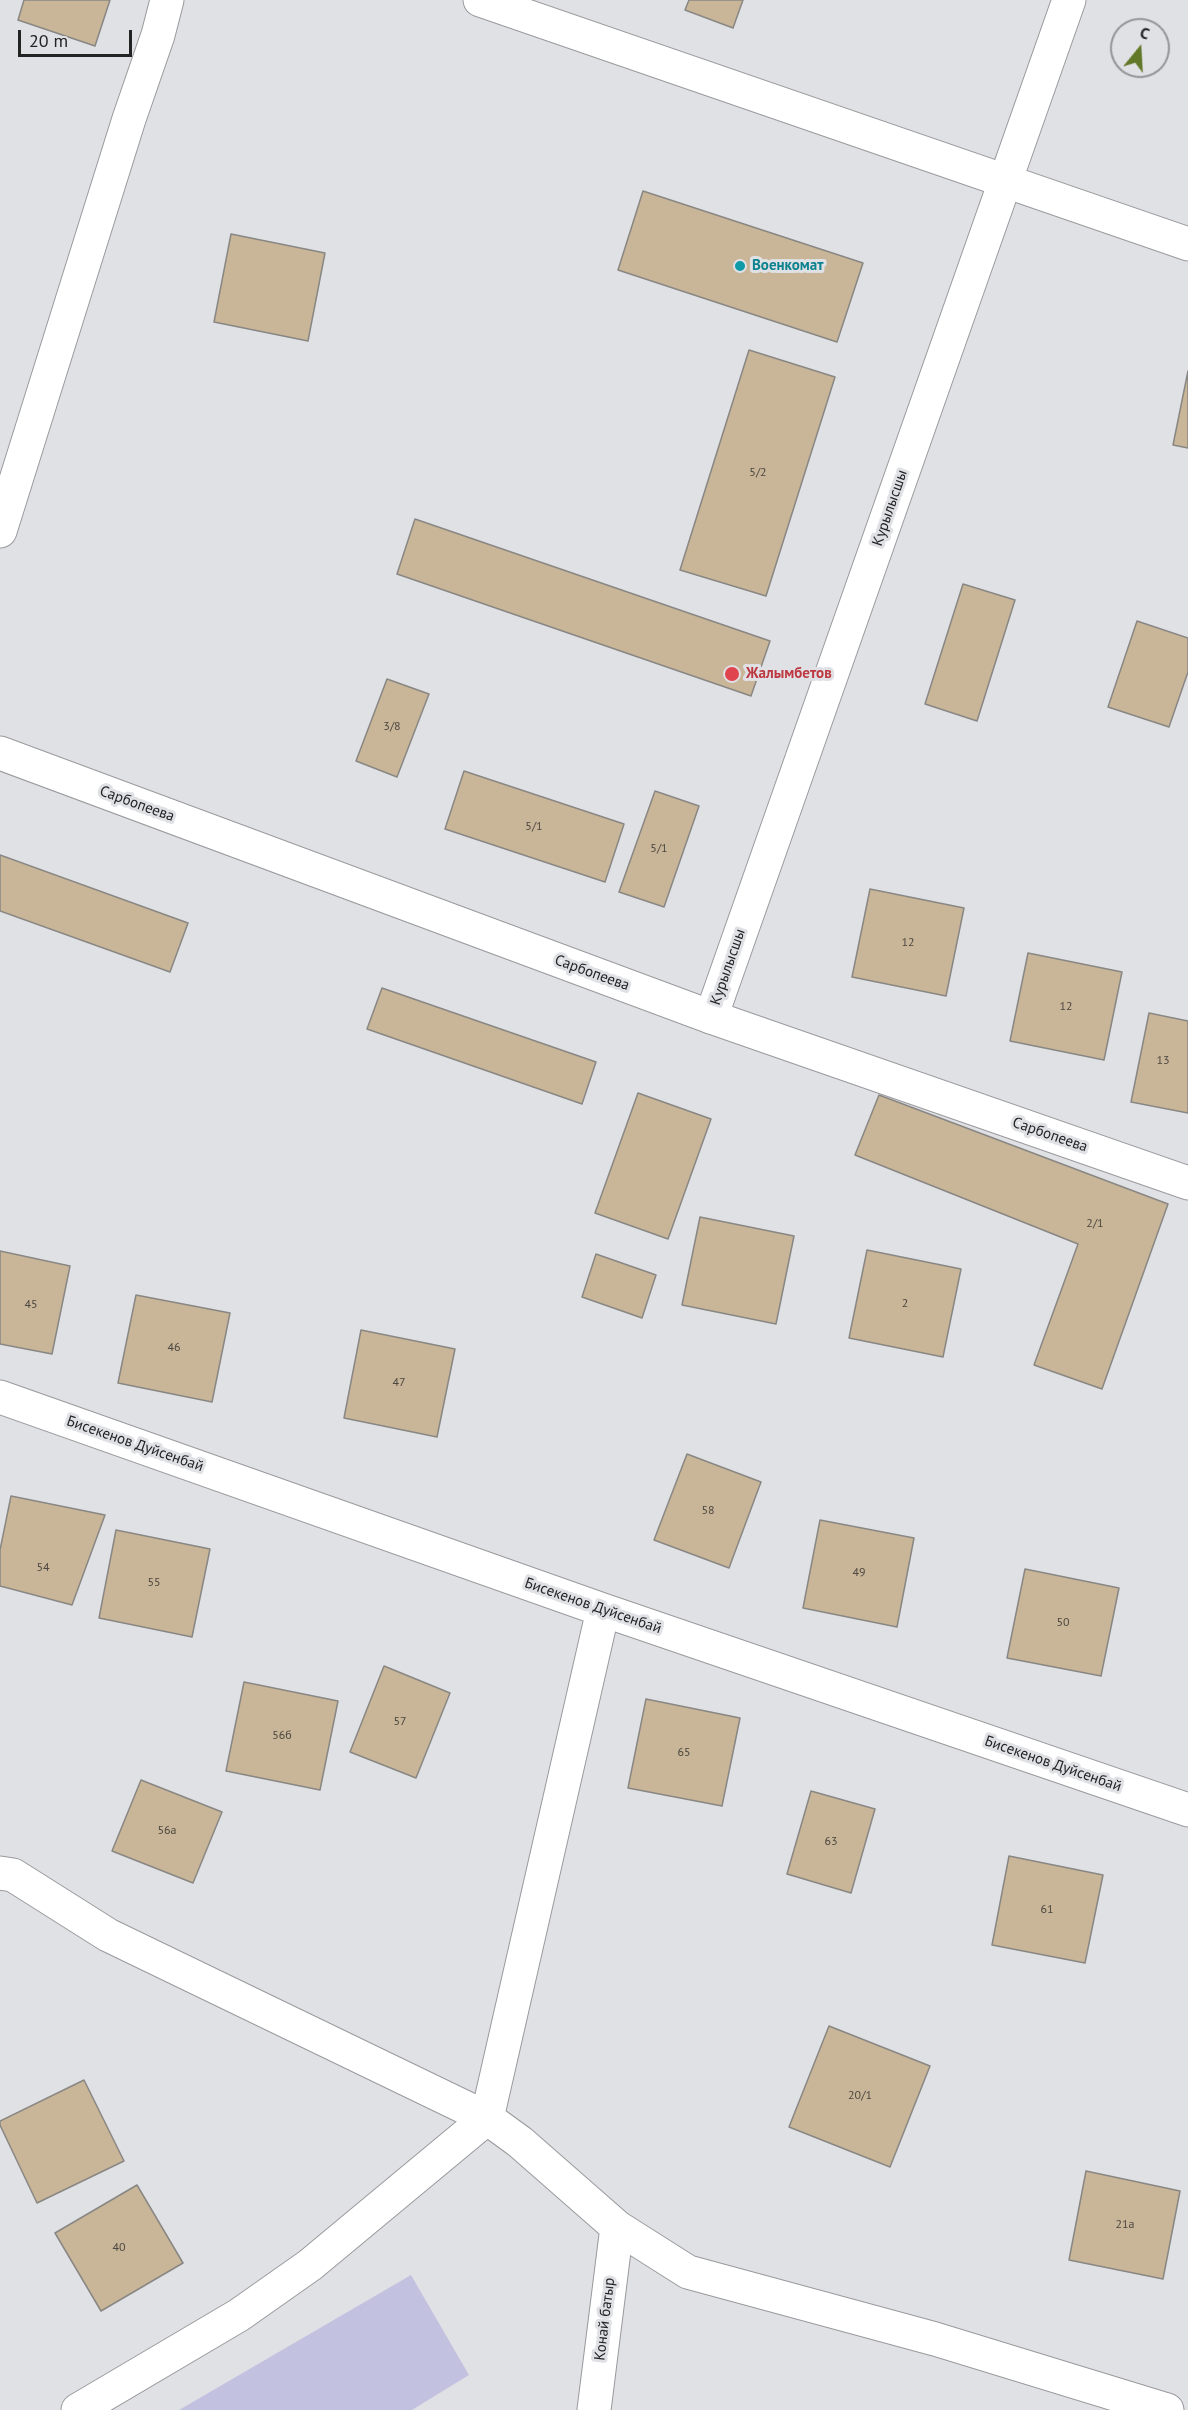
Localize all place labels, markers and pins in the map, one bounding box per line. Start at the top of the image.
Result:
place label: Военкомат [752,257,823,275]
marker: Военкомат [733,259,747,273]
marker: Жалымбетов [723,665,741,683]
place label: Жалымбетов [746,665,832,683]

